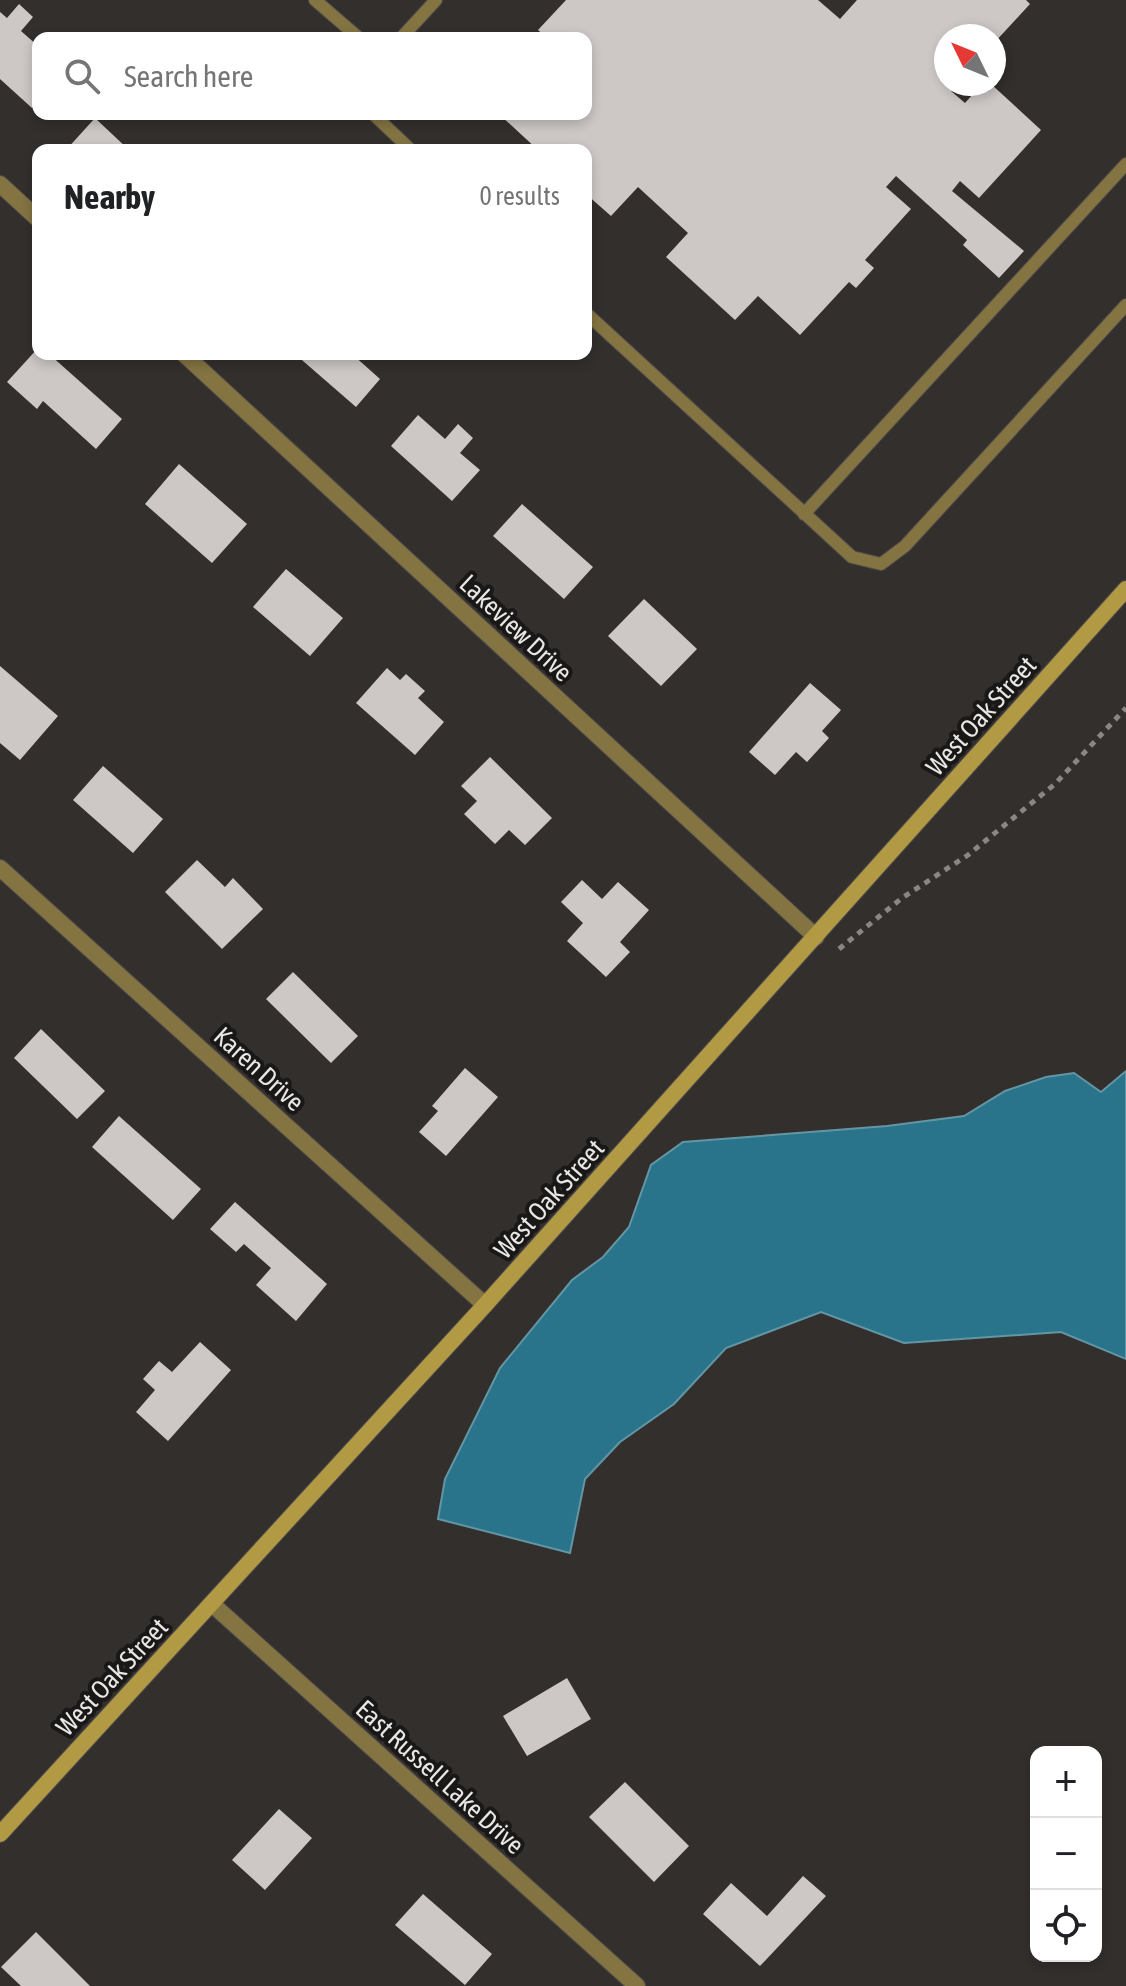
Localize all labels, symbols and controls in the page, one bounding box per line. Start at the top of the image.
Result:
north arrow [934,24,1006,96]
search box [32,32,592,120]
icon: search [60,54,104,98]
text: Search here [124,59,253,93]
text: Nearby [64,177,155,216]
text: 0 results [479,181,560,211]
street label: Lakeview Drive [454,568,578,688]
street label: West Oak Street [920,650,1042,782]
street label: Karen Drive [208,1021,310,1117]
street label: West Oak Street [488,1133,610,1265]
street label: West Oak Street [50,1612,174,1742]
street label: East Russell Lake Drive [350,1694,530,1860]
map controls [1030,1746,1102,1962]
button: + [1030,1746,1102,1818]
button: − [1030,1818,1102,1890]
button: locate [1030,1890,1102,1962]

